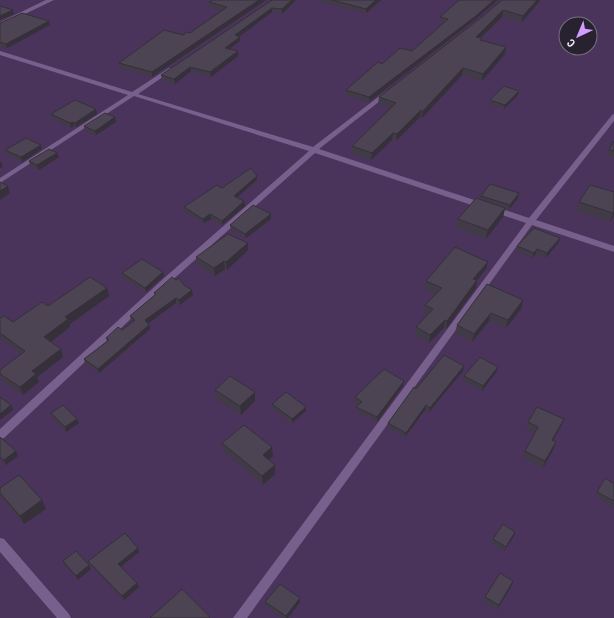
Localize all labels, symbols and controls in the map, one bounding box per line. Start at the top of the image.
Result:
north arrow [558,16,598,56]
text: С [565,36,578,50]

